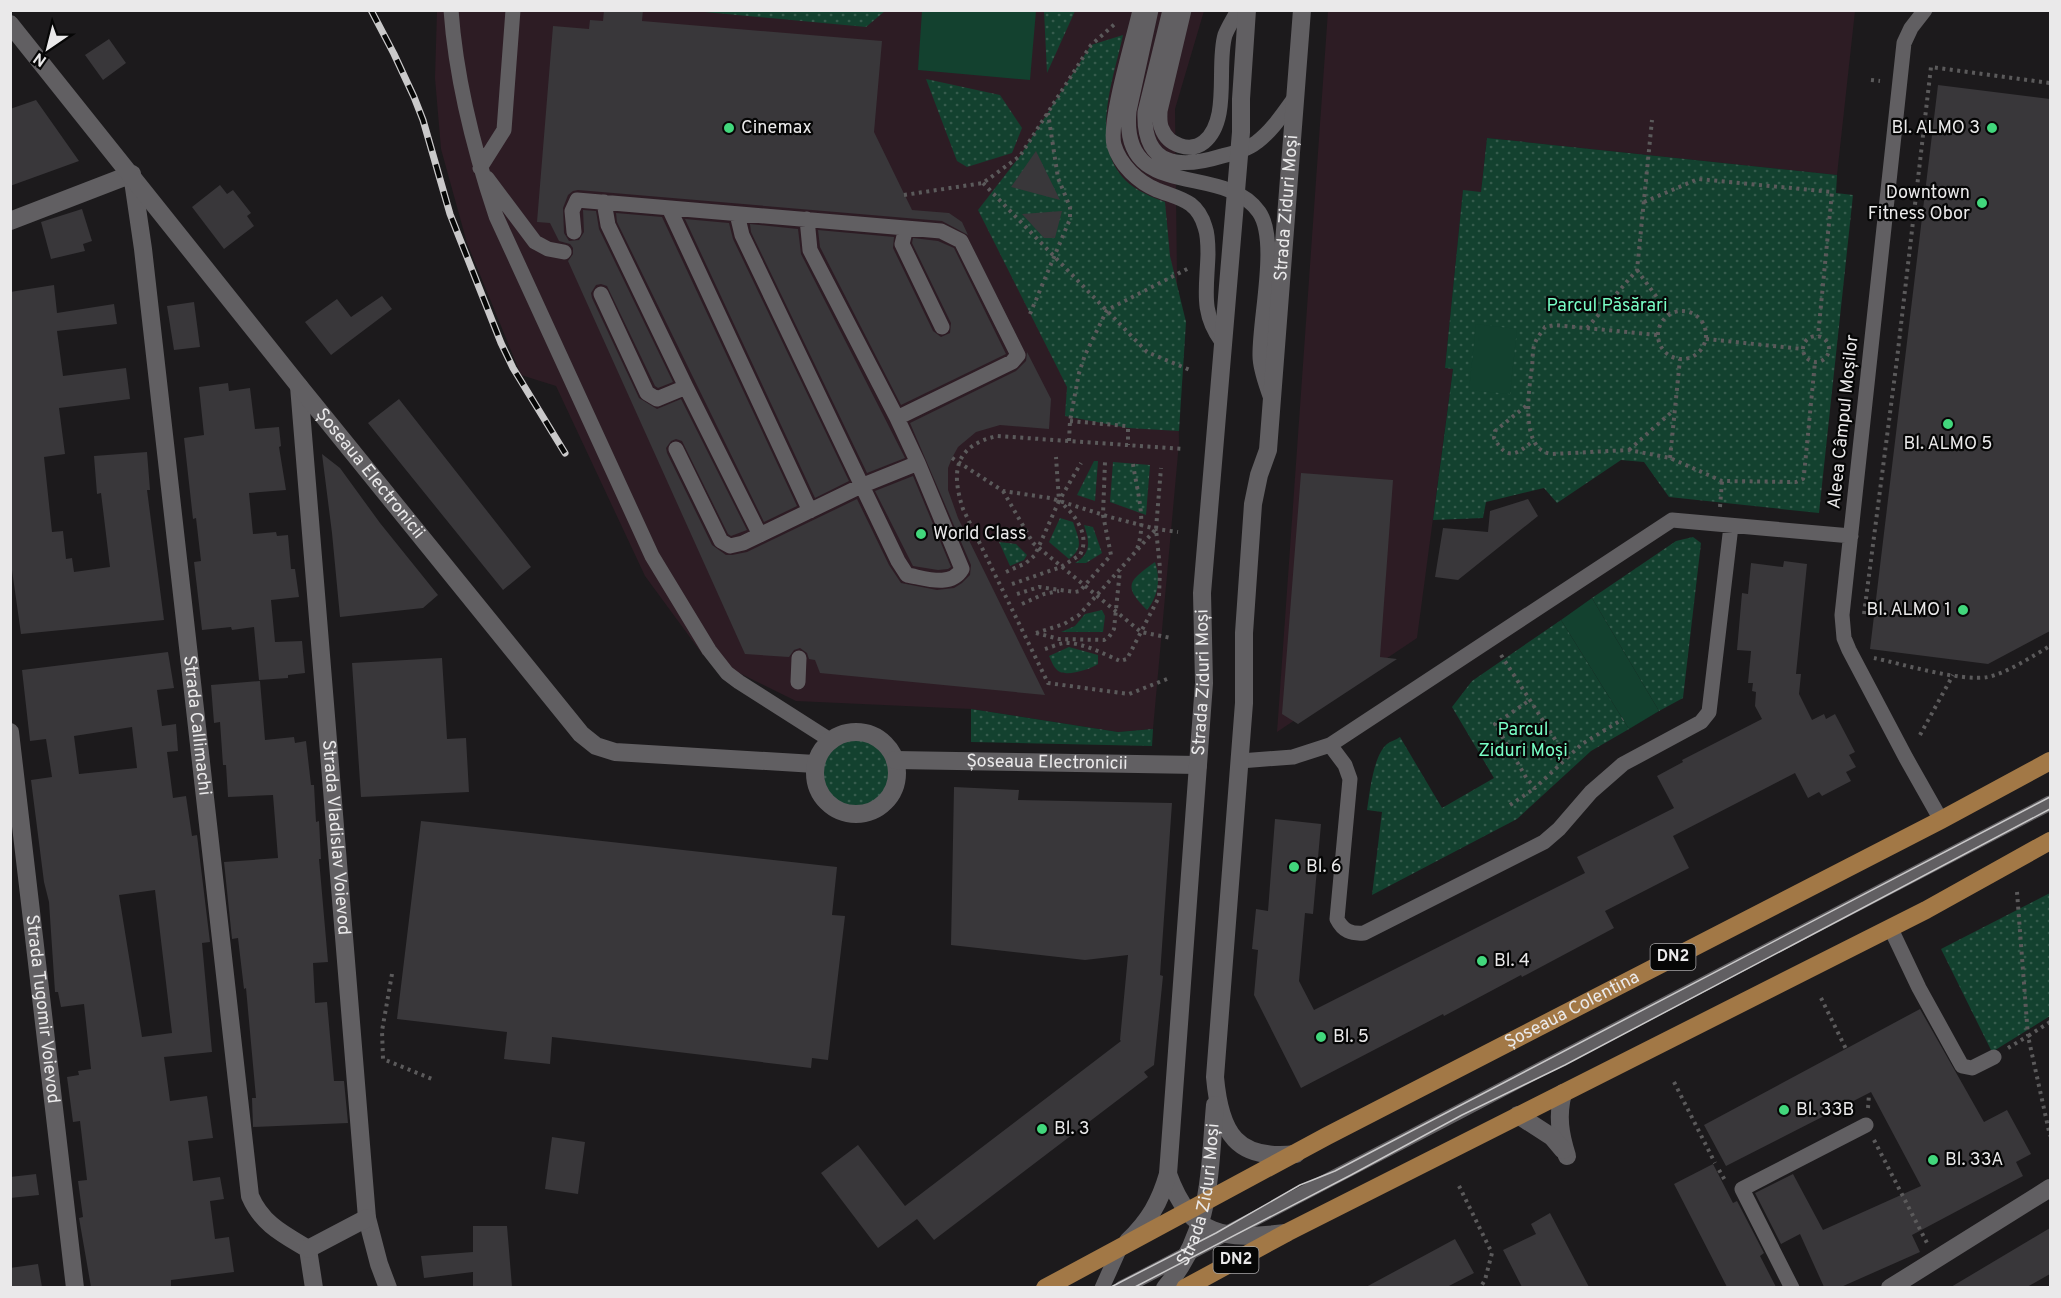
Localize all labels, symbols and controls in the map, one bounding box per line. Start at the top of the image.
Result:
north arrow [18,18,78,78]
text: N [30,47,51,70]
place label: Cinemax [741,117,812,140]
place label: Bl. ALMO 3 [1891,117,1980,140]
marker: Cinemax [722,121,736,135]
marker: Bl. ALMO 3 [1985,121,1999,135]
street label: Strada Ziduri Moși [1270,134,1304,282]
place label: Downtown Fitness Obor [1868,182,1970,226]
marker: Downtown Fitness Obor [1975,196,1989,210]
park label: Parcul Păsărari [1546,295,1668,318]
street label: Aleea Câmpul Moșilor [1823,334,1865,510]
street label: Șoseaua Electronicii [310,404,430,544]
marker: Bl. ALMO 5 [1941,417,1955,431]
place label: Bl. ALMO 5 [1904,433,1992,456]
place label: World Class [933,523,1026,546]
marker: World Class [914,527,928,541]
place label: Bl. ALMO 1 [1867,599,1951,622]
marker: Bl. ALMO 1 [1956,603,1970,617]
street label: Strada Ziduri Moși [1187,609,1216,756]
street label: Strada Callimachi [177,654,216,797]
park label: Parcul Ziduri Moși [1478,719,1568,763]
street label: Strada Vladislav Voievod [316,739,355,936]
street label: Șoseaua Electronicii [966,750,1128,775]
place label: Bl. 6 [1306,856,1342,879]
marker: Bl. 6 [1287,860,1301,874]
street label: Strada Tugomir Voievod [20,913,65,1105]
road number: DN2 [1650,944,1696,970]
place label: Bl. 4 [1494,950,1530,973]
marker: Bl. 4 [1475,954,1489,968]
street label: Șoseaua Colentina [1501,966,1643,1054]
place label: Bl. 5 [1333,1026,1369,1049]
marker: Bl. 5 [1314,1030,1328,1044]
place label: Bl. 33B [1796,1099,1854,1122]
marker: Bl. 33B [1777,1103,1791,1117]
place label: Bl. 3 [1054,1118,1090,1141]
marker: Bl. 3 [1035,1122,1049,1136]
street label: Strada Ziduri Moși [1172,1123,1225,1270]
place label: Bl. 33A [1945,1149,2004,1172]
marker: Bl. 33A [1926,1153,1940,1167]
road number: DN2 [1214,1247,1258,1273]

